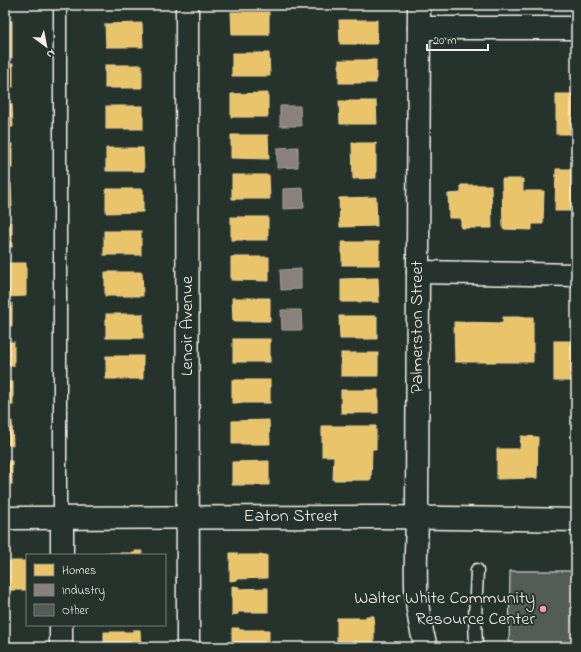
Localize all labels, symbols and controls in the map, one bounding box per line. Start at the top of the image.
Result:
north arrow [26,26,66,66]
scale bar [427,26,488,52]
text: 20 m [433,32,456,50]
text: N [43,45,58,62]
street label: Palmerston Street [405,260,431,394]
street label: Lenoir Avenue [175,275,201,376]
street label: Eaton Street [244,504,338,530]
legend [26,554,166,626]
text: Homes [62,562,96,580]
text: Industry [62,582,105,601]
place label: Walter White Community Resource Center [354,586,535,633]
text: Other [62,602,89,620]
marker: Walter White Community Resource Center [538,604,548,614]

